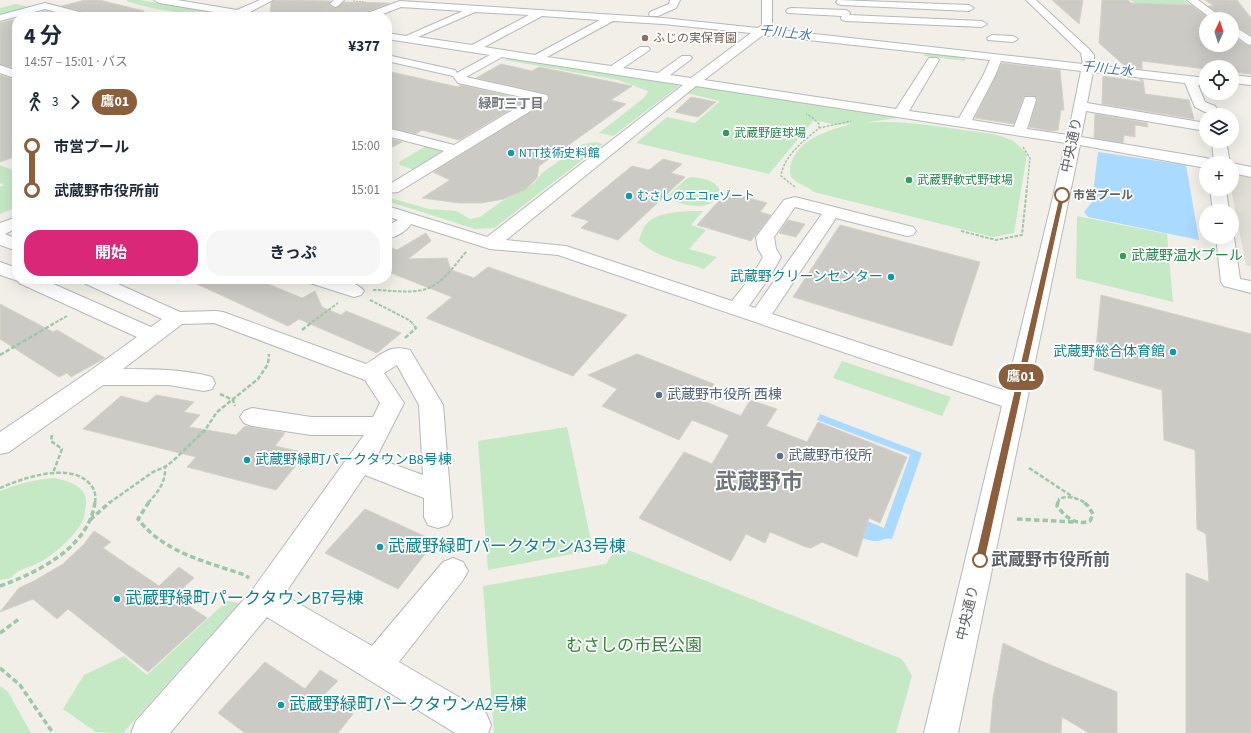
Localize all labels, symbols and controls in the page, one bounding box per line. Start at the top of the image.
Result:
north arrow [1199,12,1239,52]
map controls [1199,12,1239,244]
text: 4 分 [24,20,62,52]
water label: 千川上水 [758,21,814,45]
place label: ふじの実保育園 [653,30,737,47]
marker: ふじの実保育園 [640,33,650,43]
text: ¥377 [348,36,380,57]
text: 14:57 – 15:01 · バス [24,53,128,71]
water label: 千川上水 [1080,57,1136,81]
button: locate [1199,60,1239,100]
icon: walk [24,91,46,113]
icon: forward [64,91,86,113]
text: 鷹01 [100,92,129,112]
text: 3 [52,93,58,111]
district label: 緑町三丁目 [477,95,544,113]
button: layers [1199,108,1239,148]
street label: 中央通り [1056,116,1088,174]
place label: 武蔵野庭球場 [734,125,806,142]
marker: 武蔵野庭球場 [721,128,731,138]
text: 市営プール [54,137,129,158]
text: 15:00 [351,137,380,155]
place label: NTT技術史料館 [519,145,600,162]
marker: NTT技術史料館 [506,148,516,158]
button: + [1199,156,1239,196]
place label: 武蔵野軟式野球場 [917,172,1013,189]
marker: 武蔵野軟式野球場 [904,175,914,185]
text: 武蔵野市役所前 [54,181,159,202]
text: 15:01 [351,181,380,199]
marker: 市営プール [1054,187,1070,203]
place label: 市営プール [1073,187,1133,204]
place label: むさしのエコreゾート [637,188,755,205]
marker: むさしのエコreゾート [624,191,634,201]
button: − [1199,204,1239,244]
button: 開始 [24,230,198,276]
button: きっぷ [206,230,380,276]
place label: 武蔵野温水プール [1131,246,1243,266]
marker: 武蔵野温水プール [1118,251,1128,261]
place label: 武蔵野クリーンセンター [730,267,883,287]
marker: 武蔵野クリーンセンター [886,272,896,282]
place label: 武蔵野総合体育館 [1053,342,1165,362]
marker: 武蔵野総合体育館 [1168,347,1178,357]
line badge: 鷹01 [998,364,1044,390]
text: 鷹01 [1007,367,1035,387]
place label: 武蔵野市役所 西棟 [667,385,782,405]
marker: 武蔵野市役所 西棟 [654,390,664,400]
place label: 武蔵野市役所 [788,446,872,466]
place label: 武蔵野緑町パークタウンB8号棟 [255,450,452,470]
marker: 武蔵野市役所 [775,451,785,461]
marker: 武蔵野緑町パークタウンB8号棟 [242,455,252,465]
district label: 武蔵野市 [715,466,803,498]
place label: 武蔵野緑町パークタウンA3号棟 [388,535,626,559]
marker: 武蔵野緑町パークタウンA3号棟 [375,542,385,552]
place label: 武蔵野市役所前 [991,548,1110,572]
marker: 武蔵野市役所前 [972,552,988,568]
street label: 中央通り [952,583,984,643]
place label: 武蔵野緑町パークタウンB7号棟 [125,587,364,611]
marker: 武蔵野緑町パークタウンB7号棟 [112,594,122,604]
park label: むさしの市民公園 [566,634,702,658]
place label: 武蔵野緑町パークタウンA2号棟 [289,693,527,717]
marker: 武蔵野緑町パークタウンA2号棟 [276,700,286,710]

